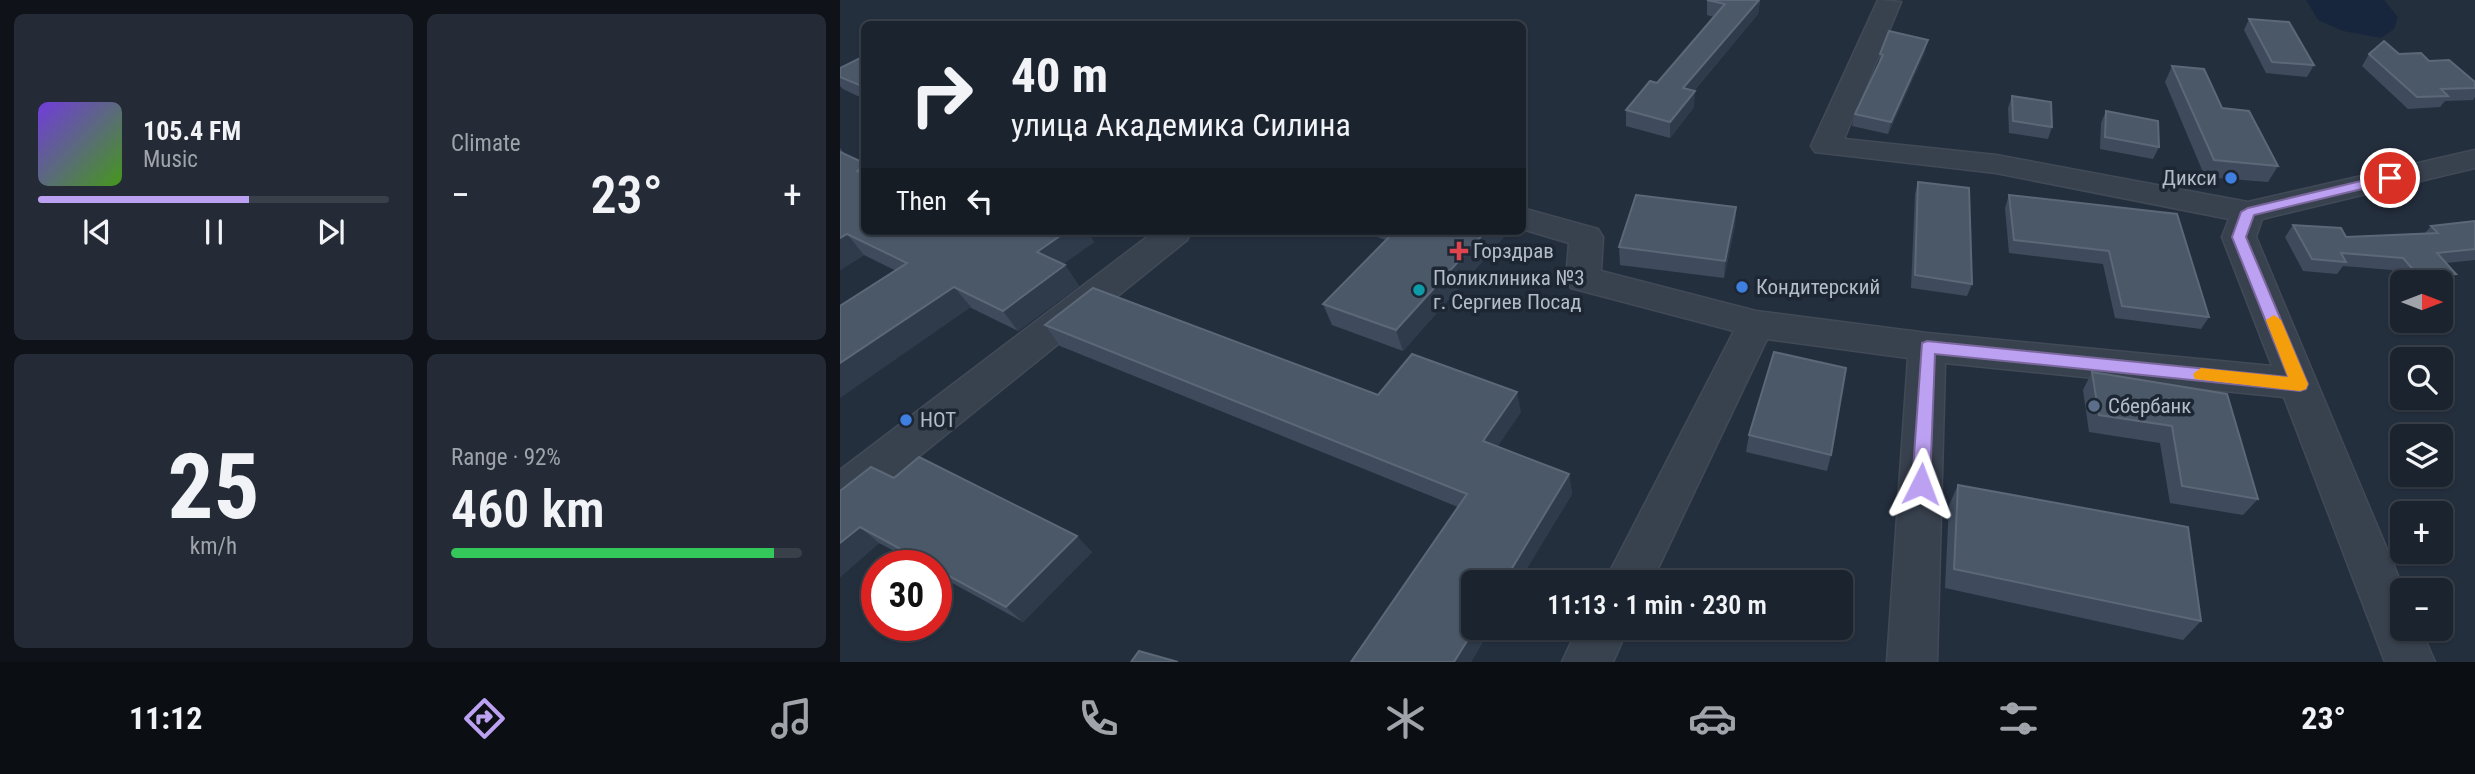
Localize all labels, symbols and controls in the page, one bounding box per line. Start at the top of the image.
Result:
text: 40 m [1011,47,1108,104]
icon: right [896,49,987,140]
text: улица Академика Силина [1011,106,1351,144]
text: 105.4 FM [143,116,241,146]
text: Climate [451,130,521,157]
text: Music [143,146,198,173]
pin [2360,148,2420,208]
icon: arrive [2371,159,2409,197]
text: 23° [590,165,663,226]
place label: Дикси [2162,166,2217,190]
marker: Дикси [2223,170,2239,186]
text: − [451,173,470,217]
text: + [783,173,802,217]
icon: left [961,182,999,220]
text: Then [896,186,947,216]
icon: previous [78,213,116,251]
icon: pause [195,213,233,251]
icon: next [312,213,350,251]
place label: Горздрав [1473,239,1554,263]
marker: Горздрав [1451,243,1467,259]
place label: Поликлиника №3 г. Сергиев Посад [1433,266,1585,314]
north arrow [2390,270,2454,332]
map controls [2390,270,2453,641]
place label: Кондитерский [1756,275,1880,299]
marker: Кондитерский [1734,279,1750,295]
marker: Поликлиника №3 г. Сергиев Посад [1411,282,1427,298]
button: search [2390,347,2453,410]
place label: Сбербанк [2108,394,2191,418]
marker: Сбербанк [2086,398,2102,414]
place label: НОТ [920,408,956,432]
marker: НОТ [898,412,914,428]
button: layers [2390,424,2453,487]
text: 25 [168,434,259,540]
text: Range · 92% [451,444,561,471]
position arrow [1884,447,1958,521]
text: 460 km [451,479,605,540]
button: + [2390,501,2453,564]
text: km/h [190,533,237,560]
speed limit sign: 30 [861,550,952,641]
button: − [2390,578,2453,641]
text: 11:13 · 1 min · 230 m [1547,590,1767,620]
icon: directions [460,694,509,743]
icon: music [767,694,816,743]
icon: phone [1074,694,1123,743]
icon: climate [1381,694,1430,743]
icon: car [1688,694,1737,743]
icon: filters [1994,694,2043,743]
text: 11:12 [129,699,202,737]
text: 23° [2301,699,2346,737]

